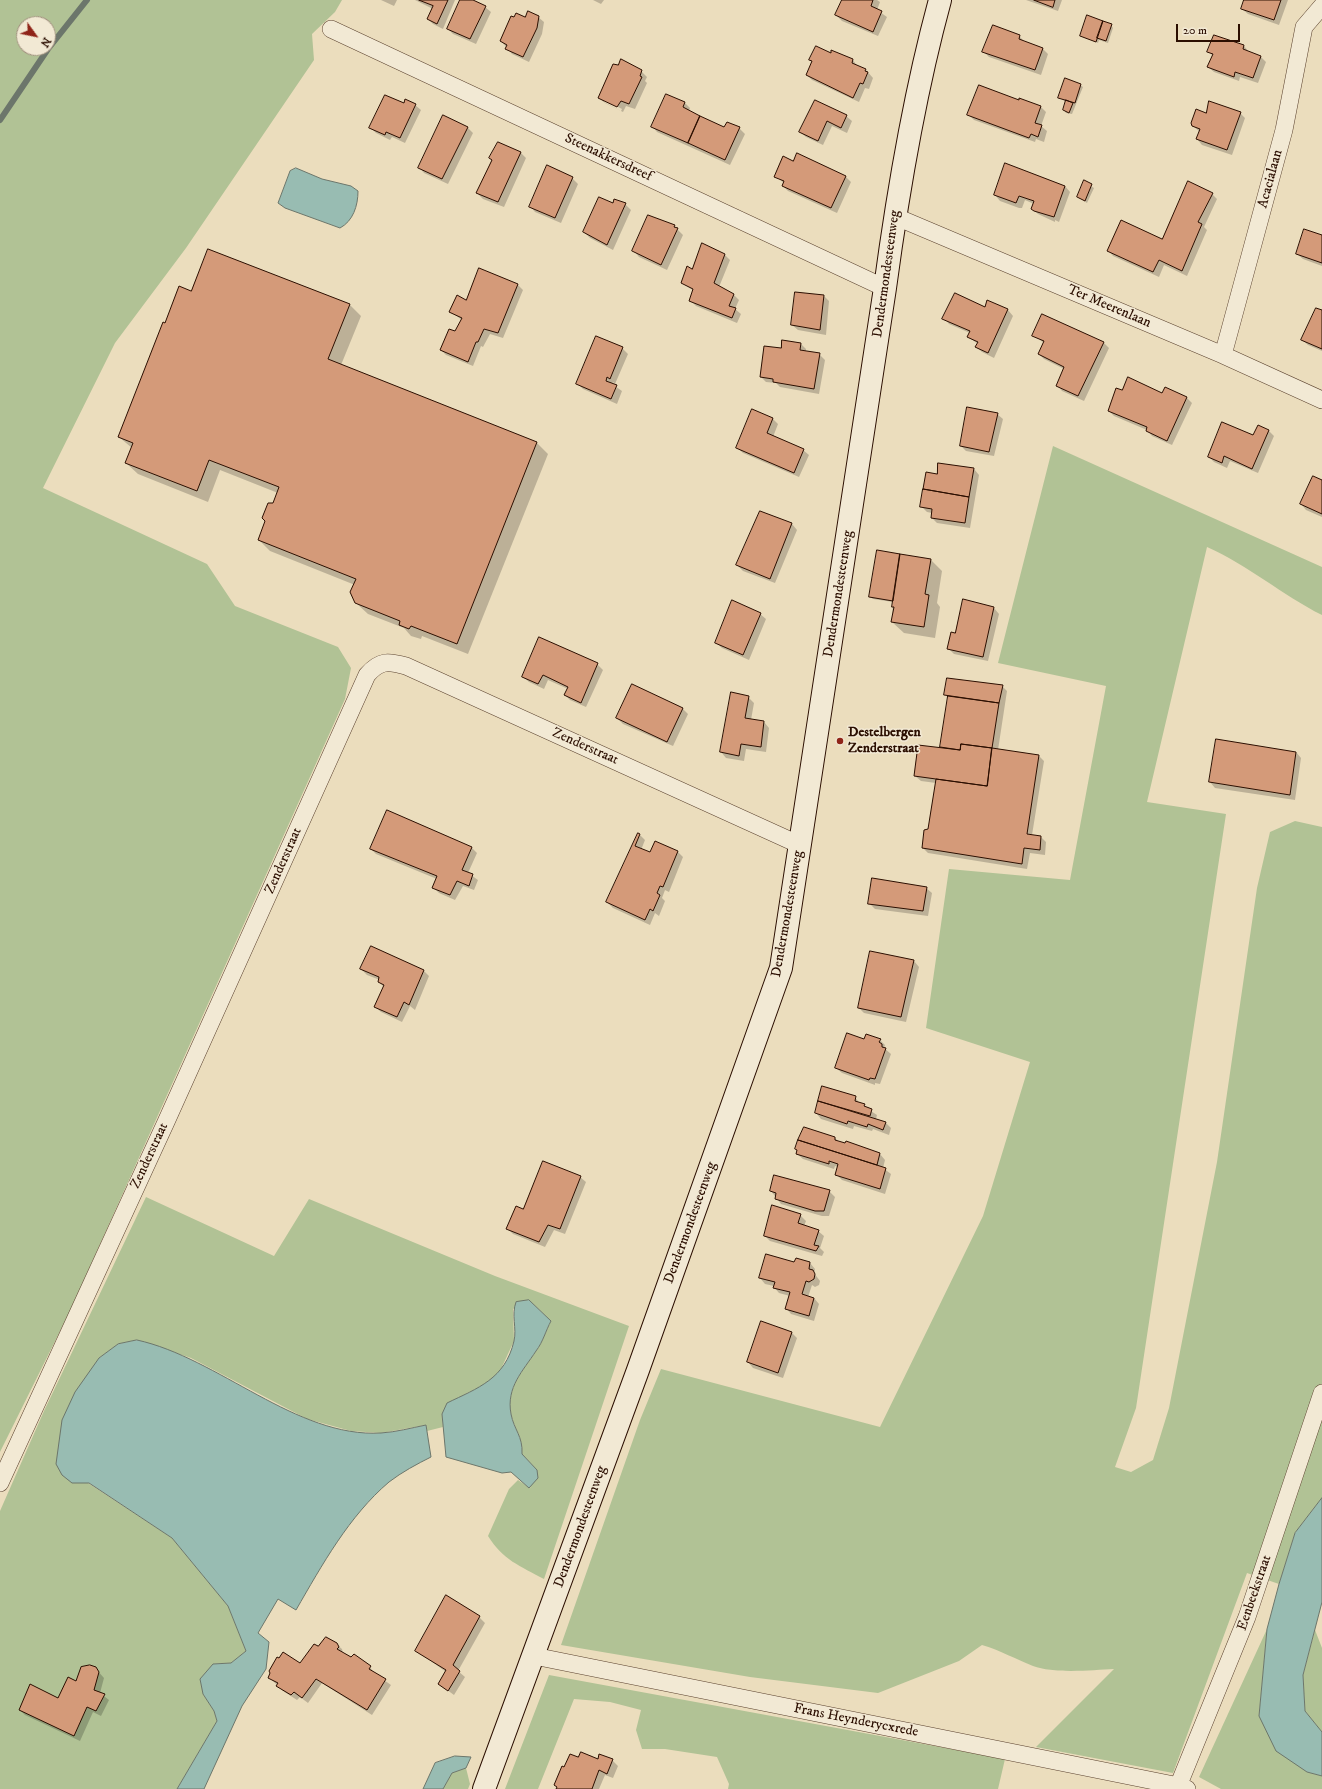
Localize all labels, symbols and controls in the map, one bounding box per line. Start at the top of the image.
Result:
north arrow [16,16,56,56]
scale bar [1178,16,1242,42]
text: 20 m [1183,23,1207,38]
text: N [37,34,54,50]
street label: Steenakkersdreef [562,130,654,186]
street label: Acacialaan [1255,148,1287,210]
street label: Dendermondesteenweg [870,209,904,339]
street label: Ter Meerenlaan [1065,282,1153,332]
street label: Dendermondesteenweg [821,529,857,659]
street label: Zenderstraat [549,725,621,769]
place label: Destelbergen Zenderstraat [848,725,921,758]
marker: Destelbergen Zenderstraat [835,736,845,746]
street label: Zenderstraat [262,825,306,897]
street label: Dendermondesteenweg [769,849,807,979]
street label: Zenderstraat [127,1120,173,1192]
street label: Dendermondesteenweg [661,1160,721,1286]
street label: Dendermondesteenweg [551,1464,611,1590]
street label: Eenbeekstraat [1234,1553,1276,1633]
street label: Frans Heynderycxrede [792,1701,920,1741]

